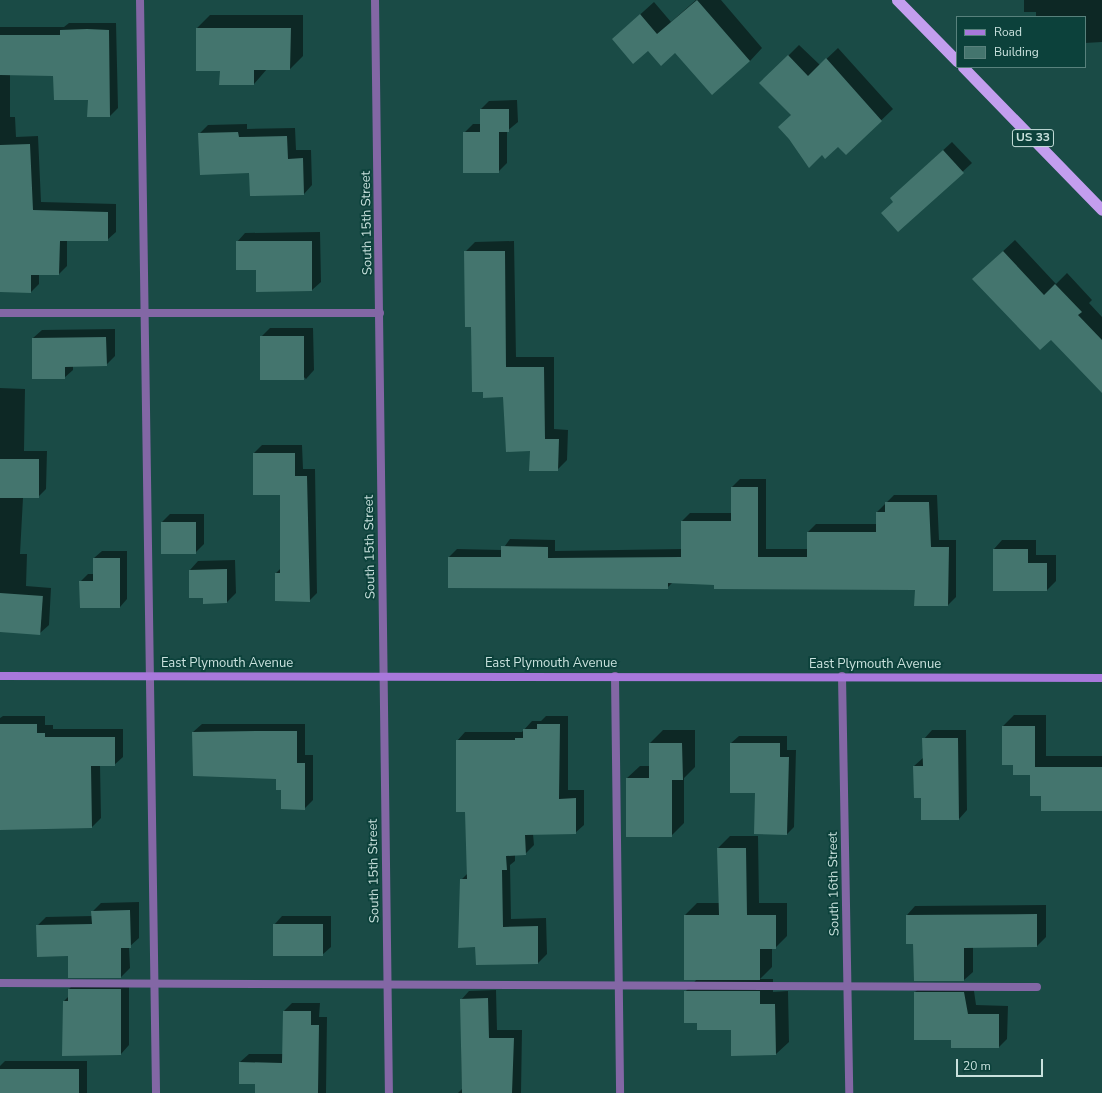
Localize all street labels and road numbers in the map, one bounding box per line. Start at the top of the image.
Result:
road number: US 33 [1011,128,1055,148]
street label: South 15th Street [358,171,376,275]
street label: South 15th Street [361,495,379,599]
street label: East Plymouth Avenue [161,655,293,671]
street label: East Plymouth Avenue [485,655,617,671]
street label: East Plymouth Avenue [809,656,941,672]
street label: South 15th Street [365,819,383,923]
street label: South 16th Street [825,832,843,936]

